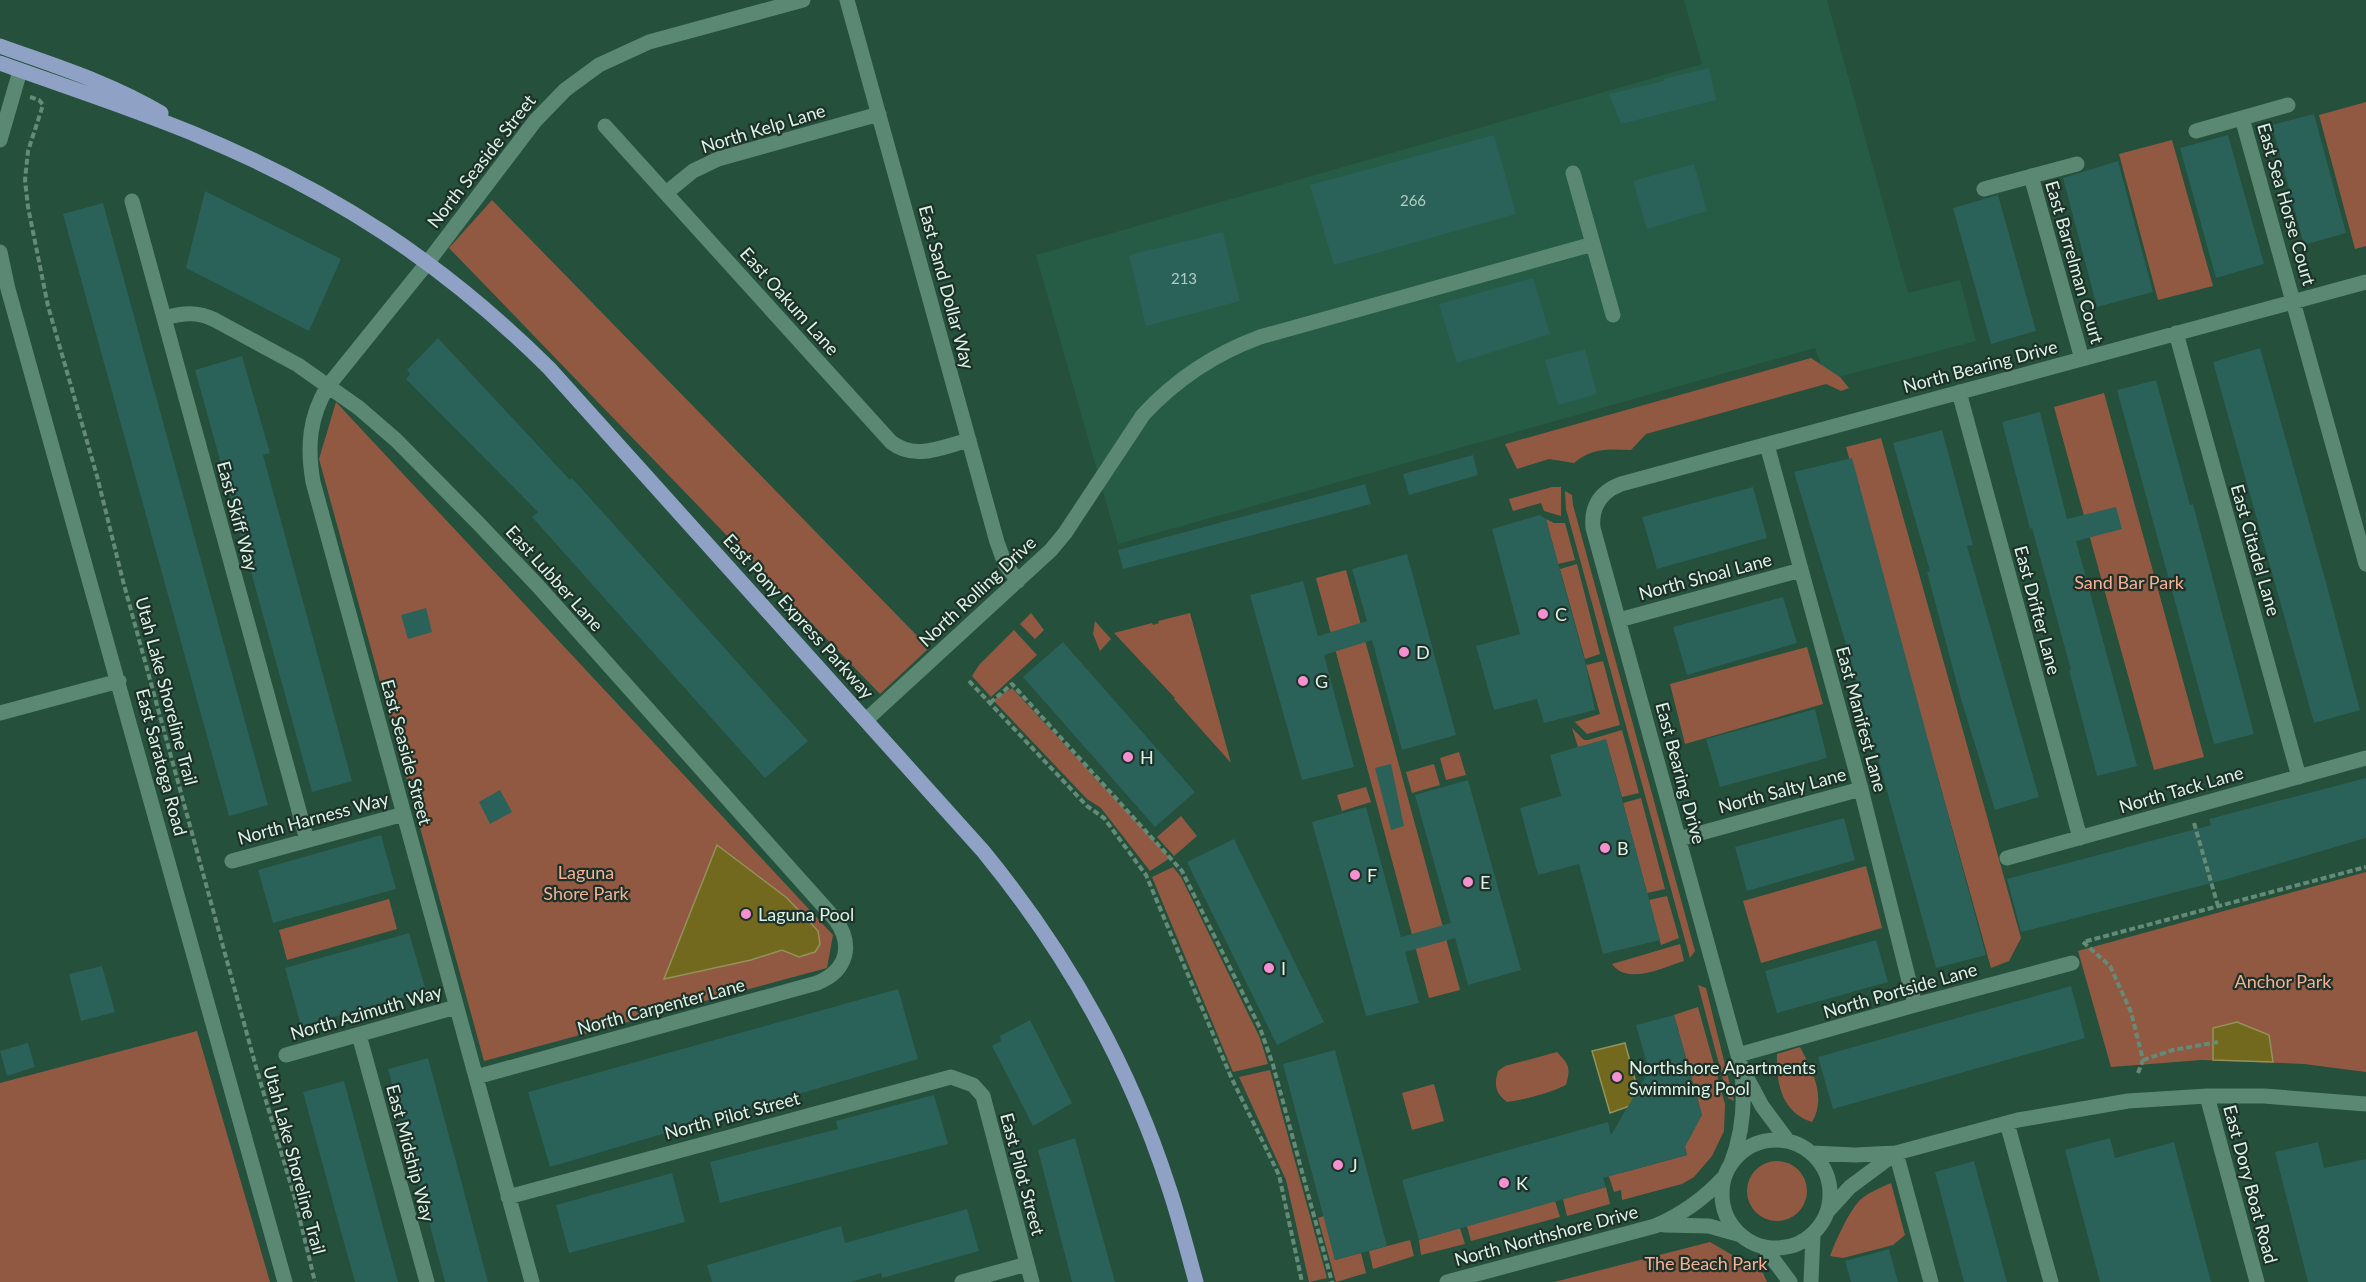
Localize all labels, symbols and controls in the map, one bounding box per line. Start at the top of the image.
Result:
street label: North Seaside Street [422,90,540,232]
street label: North Kelp Lane [698,99,828,157]
street label: East Sea Horse Court [2253,120,2321,288]
street label: East Barrelman Court [2041,178,2109,347]
house number: 266 [1400,191,1426,209]
street label: East Sand Dollar Way [915,203,980,372]
street label: East Oakum Lane [736,243,844,359]
house number: 213 [1171,269,1197,287]
street label: North Bearing Drive [1900,335,2060,397]
street label: East Skiff Way [213,459,263,574]
street label: East Citadel Lane [2227,482,2285,618]
street label: East Lubber Lane [502,520,608,636]
street label: East Pony Express Parkway [719,529,879,704]
street label: North Rolling Drive [914,531,1040,651]
street label: East Drifter Lane [2010,543,2066,677]
street label: North Shoal Lane [1636,548,1774,604]
park label: Sand Bar Park [2074,571,2185,593]
street label: Utah Lake Shoreline Trail [131,594,203,788]
place label: C [1555,603,1567,625]
marker: C [1536,607,1550,621]
place label: D [1416,641,1430,663]
street label: East Manifest Lane [1832,644,1892,794]
marker: D [1397,645,1411,659]
place label: G [1315,670,1328,692]
marker: G [1296,674,1310,688]
street label: East Seaside Street [377,677,437,828]
street label: East Saratoga Road [132,686,192,838]
street label: East Bearing Drive [1652,700,1710,846]
place label: H [1140,746,1154,768]
marker: H [1121,750,1135,764]
street label: North Tack Lane [2116,761,2246,817]
street label: North Salty Lane [1715,762,1849,818]
street label: North Harness Way [235,787,392,849]
place label: B [1617,837,1629,859]
marker: B [1598,841,1612,855]
park label: Laguna Shore Park [543,861,630,904]
place label: F [1367,864,1377,886]
marker: F [1348,868,1362,882]
place label: E [1480,871,1490,893]
marker: E [1461,875,1475,889]
place label: Laguna Pool [758,903,854,925]
marker: Laguna Pool [739,907,753,921]
place label: I [1281,957,1286,979]
street label: North Portside Lane [1821,958,1979,1022]
marker: I [1262,961,1276,975]
park label: Anchor Park [2235,970,2332,992]
street label: North Carpenter Lane [575,973,747,1039]
street label: North Azimuth Way [288,980,445,1044]
place label: Northshore Apartments Swimming Pool [1629,1056,1816,1099]
street label: Utah Lake Shoreline Trail [259,1063,331,1257]
marker: Northshore Apartments Swimming Pool [1610,1070,1624,1084]
street label: East Midship Way [382,1082,440,1225]
street label: North Pilot Street [662,1086,803,1144]
street label: East Dory Boat Road [2219,1102,2283,1266]
street label: East Pilot Street [996,1110,1050,1238]
place label: J [1350,1154,1358,1176]
marker: J [1331,1158,1345,1172]
place label: K [1516,1172,1528,1194]
marker: K [1497,1176,1511,1190]
street label: North Northshore Drive [1452,1200,1640,1270]
park label: The Beach Park [1645,1252,1768,1274]

